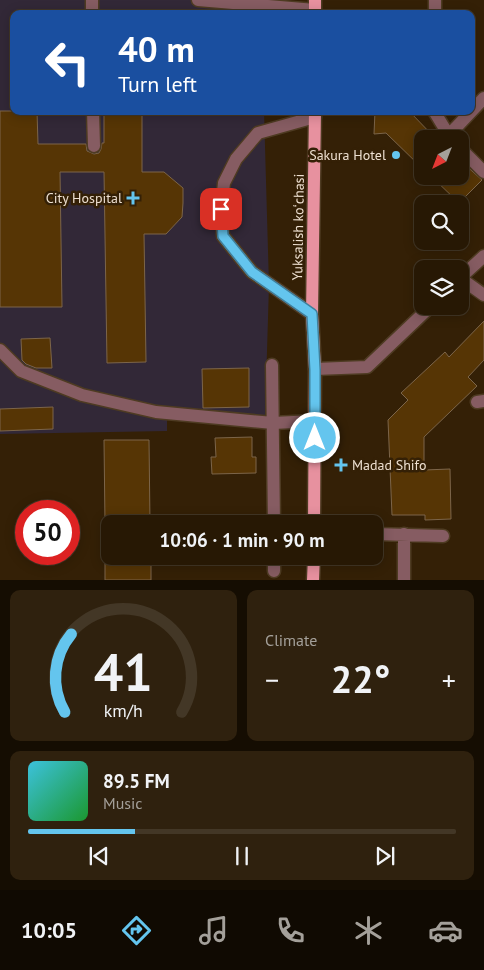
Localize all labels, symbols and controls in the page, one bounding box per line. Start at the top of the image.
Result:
text: 40 m [118,26,195,72]
icon: left [35,30,100,95]
text: Turn left [118,70,197,98]
north arrow [414,130,469,185]
map controls [414,130,469,315]
place label: Sakura Hotel [309,146,386,164]
marker: Sakura Hotel [390,149,402,161]
street label: Yuksalish koʻchasi [288,173,308,281]
pin [200,188,242,230]
place label: City Hospital [46,189,122,207]
marker: City Hospital [126,191,140,205]
icon: arrive [207,195,235,223]
button: search [414,195,469,250]
button: layers [414,260,469,315]
position arrow [288,411,340,463]
place label: Madad Shifo [352,456,426,474]
marker: Madad Shifo [334,458,348,472]
speed limit sign: 50 [15,500,80,565]
text: 10:06 · 1 min · 90 m [159,528,325,552]
text: Climate [265,630,317,650]
text: 41 [94,638,153,705]
text: 22° [331,654,390,703]
text: − [265,661,279,698]
text: + [442,661,456,698]
text: km/h [104,699,143,722]
text: 89.5 FM [103,769,170,793]
text: Music [103,793,143,813]
icon: previous [85,842,113,870]
icon: pause [228,842,256,870]
icon: next [371,842,399,870]
icon: directions [119,913,154,948]
icon: music [196,913,231,948]
icon: phone [273,913,308,948]
icon: climate [351,913,386,948]
icon: car [428,913,463,948]
text: 10:05 [21,916,77,944]

